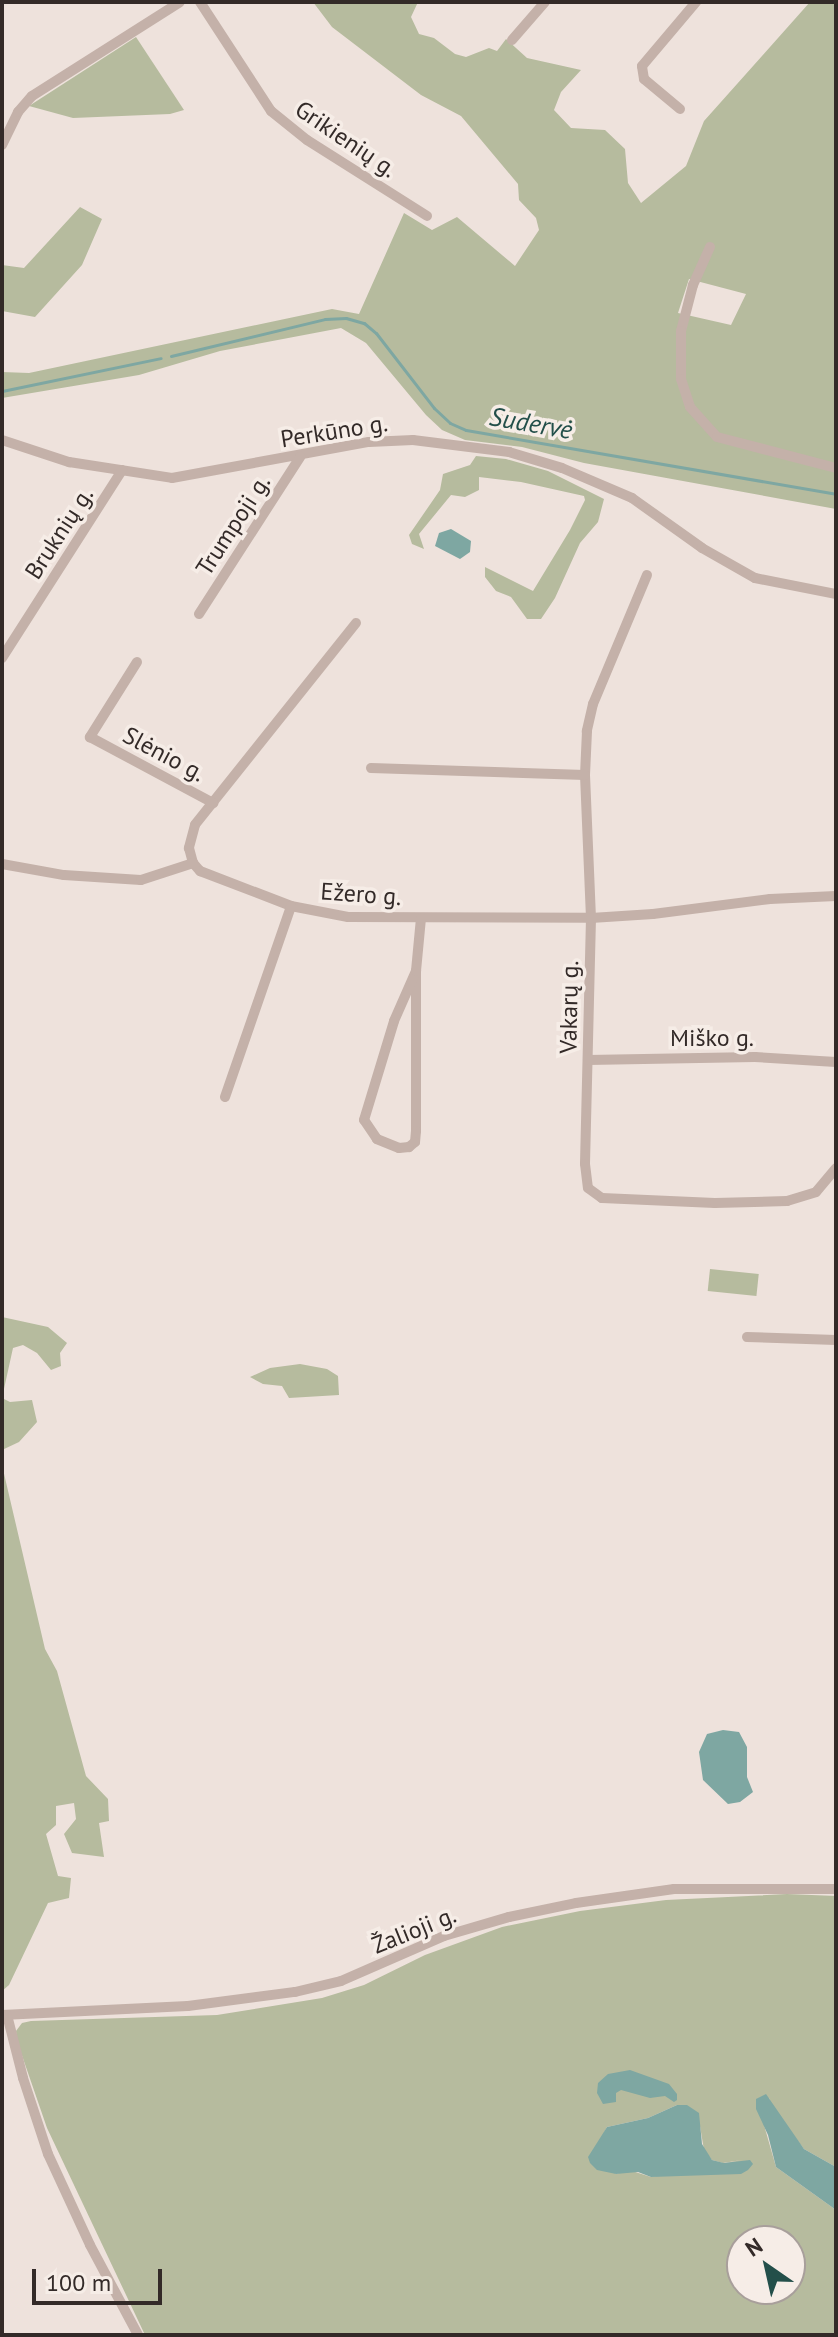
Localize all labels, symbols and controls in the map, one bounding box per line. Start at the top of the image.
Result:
street label: Grikienių g. [290,95,402,183]
water label: Sudervė [487,400,575,446]
street label: Perkūno g. [279,408,389,454]
street label: Trumpoji g. [190,469,276,581]
street label: Bruknių g. [19,482,99,584]
street label: Slėnio g. [118,720,210,788]
street label: Ežero g. [320,877,402,911]
street label: Vakarų g. [554,960,584,1054]
street label: Miško g. [670,1024,754,1052]
street label: Žalioji g. [368,1900,460,1960]
north arrow [726,2225,806,2305]
text: N [740,2231,768,2262]
scale bar [36,2253,166,2303]
text: 100 m [46,2267,111,2298]

